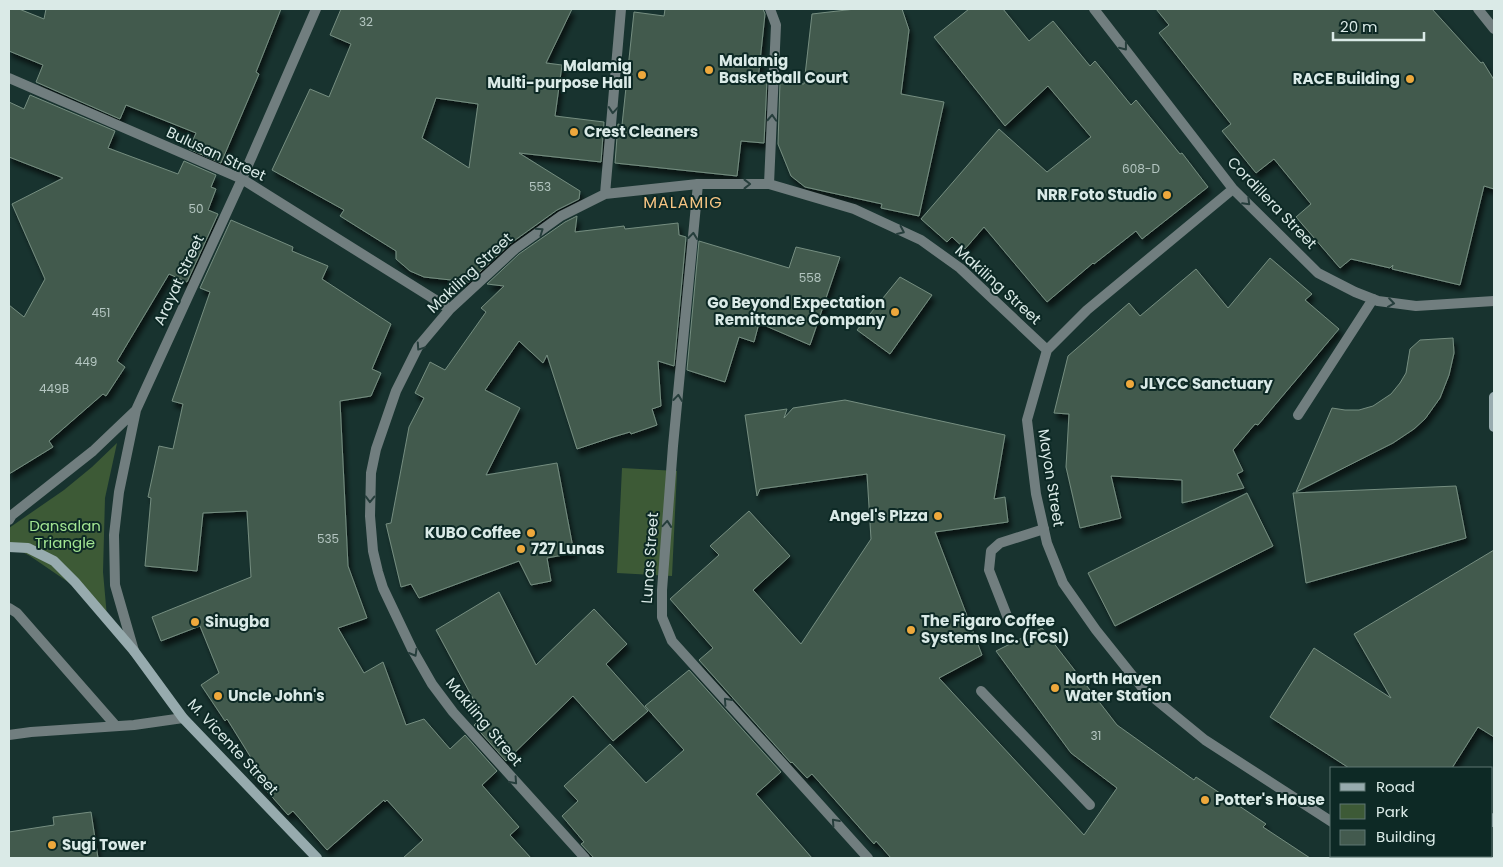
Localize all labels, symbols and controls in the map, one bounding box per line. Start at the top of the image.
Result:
scale bar [1333,10,1424,42]
house number: 32 [359,13,373,30]
text: 20 m [1340,16,1378,37]
one-way arrow [1118,41,1127,51]
place label: Malamig Basketball Court [719,50,848,88]
place label: Malamig Multi-purpose Hall [487,55,632,93]
marker: Malamig Basketball Court [703,64,715,76]
place label: RACE Building [1293,68,1400,89]
marker: Malamig Multi-purpose Hall [636,69,648,81]
marker: RACE Building [1404,73,1416,85]
one-way arrow [607,106,618,114]
one-way arrow [766,113,777,121]
street label: Bulusan Street [163,121,269,186]
place label: Crest Cleaners [584,121,698,142]
marker: Crest Cleaners [568,126,580,138]
street label: Cordillera Street [1223,152,1322,253]
house number: 608-D [1122,160,1160,177]
house number: 553 [529,178,551,195]
one-way arrow [744,179,751,189]
place label: NRR Foto Studio [1037,184,1157,205]
marker: NRR Foto Studio [1161,189,1173,201]
district label: MALAMIG [643,191,723,214]
one-way arrow [1241,196,1250,205]
house number: 50 [188,200,204,217]
one-way arrow [896,225,905,235]
street label: Makiling Street [422,228,517,318]
one-way arrow [534,228,544,237]
street label: Arayat Street [148,231,209,329]
one-way arrow [688,232,699,240]
street label: Makiling Street [951,240,1046,329]
house number: 558 [799,269,821,286]
place label: Go Beyond Expectation Remittance Company [707,292,886,330]
one-way arrow [1387,297,1395,307]
house number: 451 [92,304,110,321]
marker: Go Beyond Expectation Remittance Company [889,306,901,318]
one-way arrow [416,342,426,351]
house number: 449 [75,353,97,370]
place label: JLYCC Sanctuary [1140,373,1273,394]
marker: JLYCC Sanctuary [1124,378,1136,390]
house number: 449B [39,380,69,397]
one-way arrow [672,393,683,401]
street label: Mayon Street [1033,428,1070,528]
one-way arrow [365,496,375,504]
place label: Angel's PIzza [829,505,928,526]
marker: Angel's PIzza [932,510,944,522]
street label: Lunas Street [636,512,663,604]
park label: Dansalan Triangle [29,515,101,553]
one-way arrow [662,520,673,528]
place label: KUBO Coffee [425,522,521,543]
marker: KUBO Coffee [525,527,537,539]
house number: 535 [317,530,339,547]
place label: 727 Lunas [531,538,605,559]
marker: 727 Lunas [515,543,527,555]
place label: The Figaro Coffee Systems Inc. (FCSI) [921,610,1069,648]
place label: Sinugba [205,611,269,632]
marker: Sinugba [189,616,201,628]
marker: The Figaro Coffee Systems Inc. (FCSI) [905,624,917,636]
one-way arrow [408,648,418,657]
place label: North Haven Water Station [1065,668,1172,706]
street label: Makiling Street [441,673,528,770]
marker: North Haven Water Station [1049,682,1061,694]
place label: Uncle John's [228,685,325,706]
marker: Uncle John's [212,690,224,702]
street label: M. Vicente Street [183,694,284,799]
one-way arrow [724,697,733,706]
house number: 31 [1091,727,1101,744]
legend [1330,767,1493,857]
one-way arrow [509,775,518,784]
text: Road [1376,776,1415,797]
place label: Potter's House [1215,789,1325,810]
marker: Potter's House [1199,794,1211,806]
text: Park [1376,801,1408,822]
one-way arrow [832,818,841,827]
text: Building [1376,826,1436,847]
place label: Sugi Tower [62,834,147,855]
marker: Sugi Tower [46,839,58,851]

